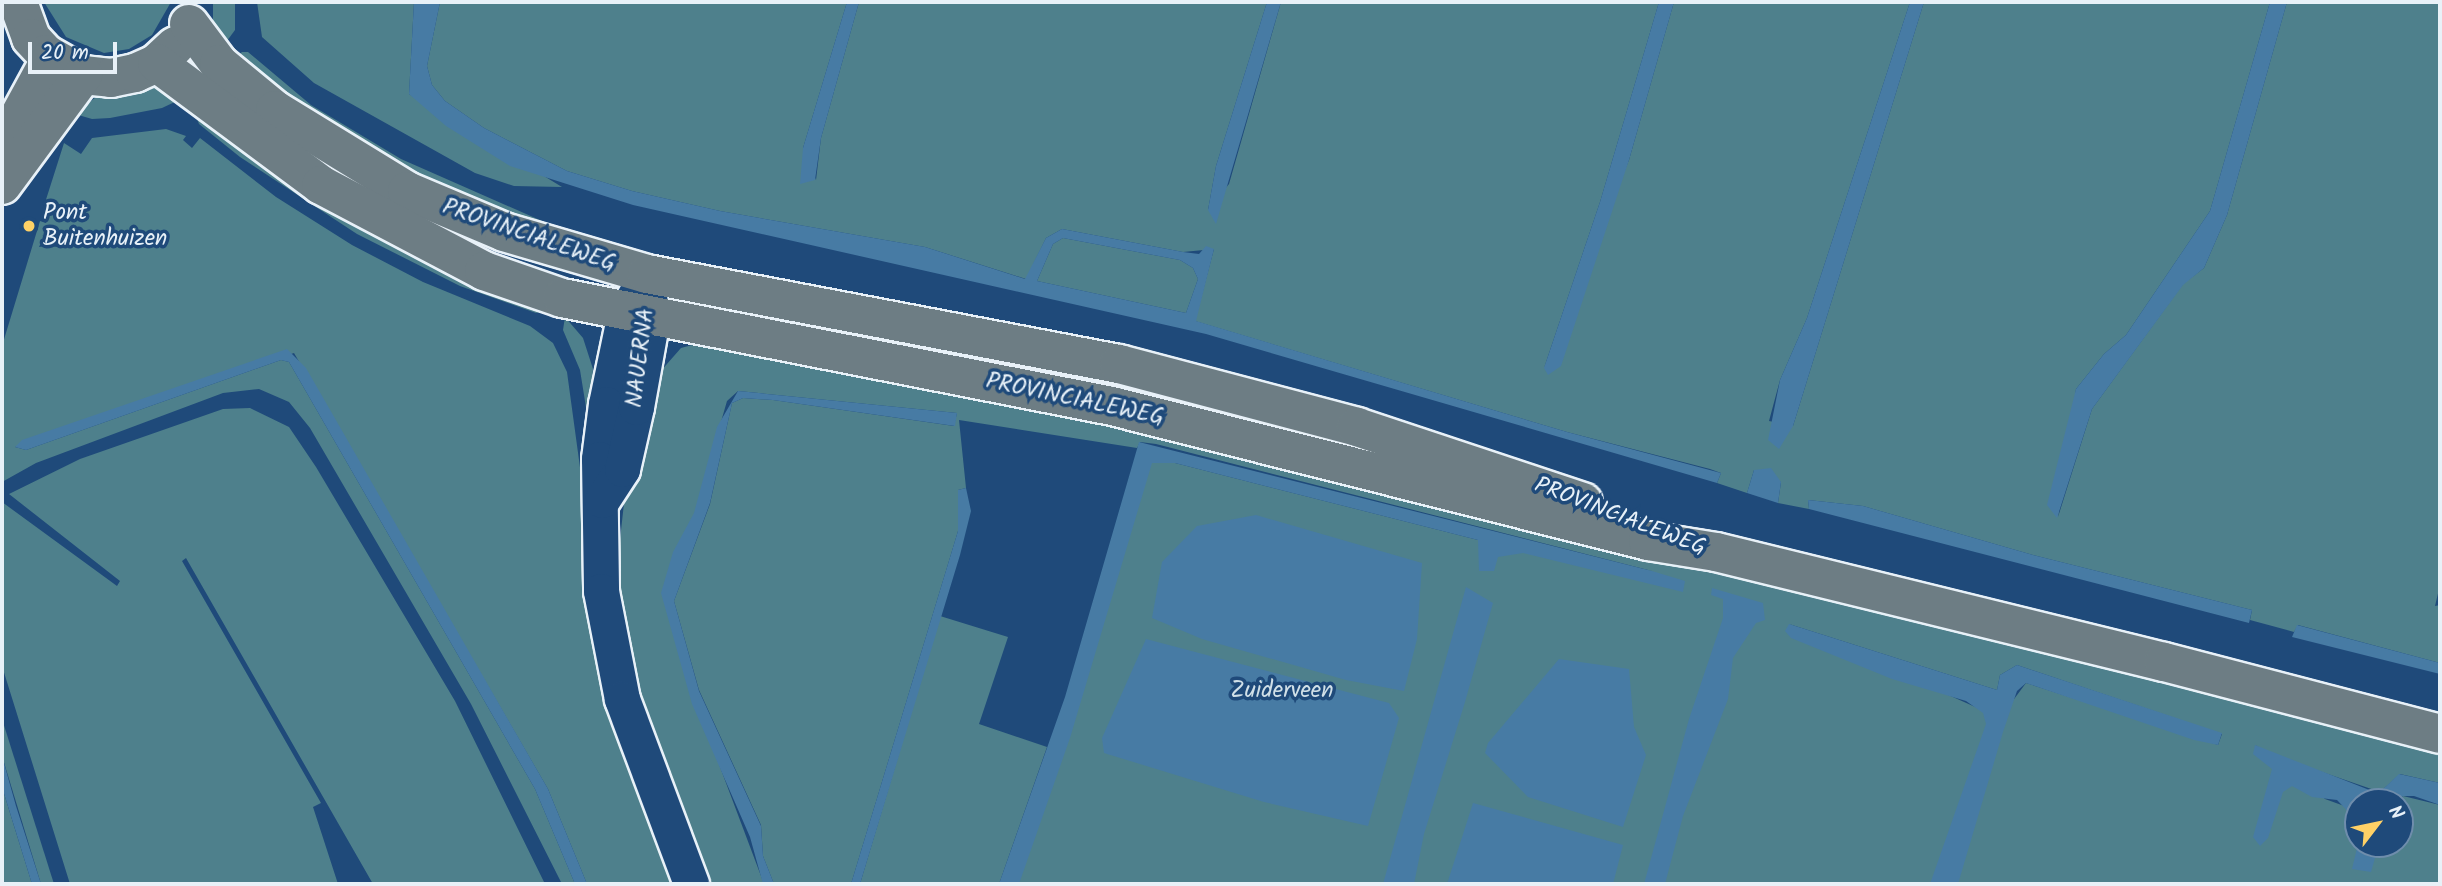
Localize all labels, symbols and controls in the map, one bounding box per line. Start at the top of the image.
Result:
scale bar [32,28,121,72]
text: 20 m [41,37,89,70]
street label: PROVINCIALEWEG [439,193,619,279]
place label: Pont Buitenhuizen [43,199,167,253]
marker: Pont Buitenhuizen [21,218,37,234]
street label: NAUERNA [621,307,661,409]
street label: PROVINCIALEWEG [983,368,1167,432]
street label: PROVINCIALEWEG [1530,472,1710,562]
park label: Zuiderveen [1231,677,1333,705]
north arrow [2344,788,2414,858]
text: N [2379,800,2411,826]

